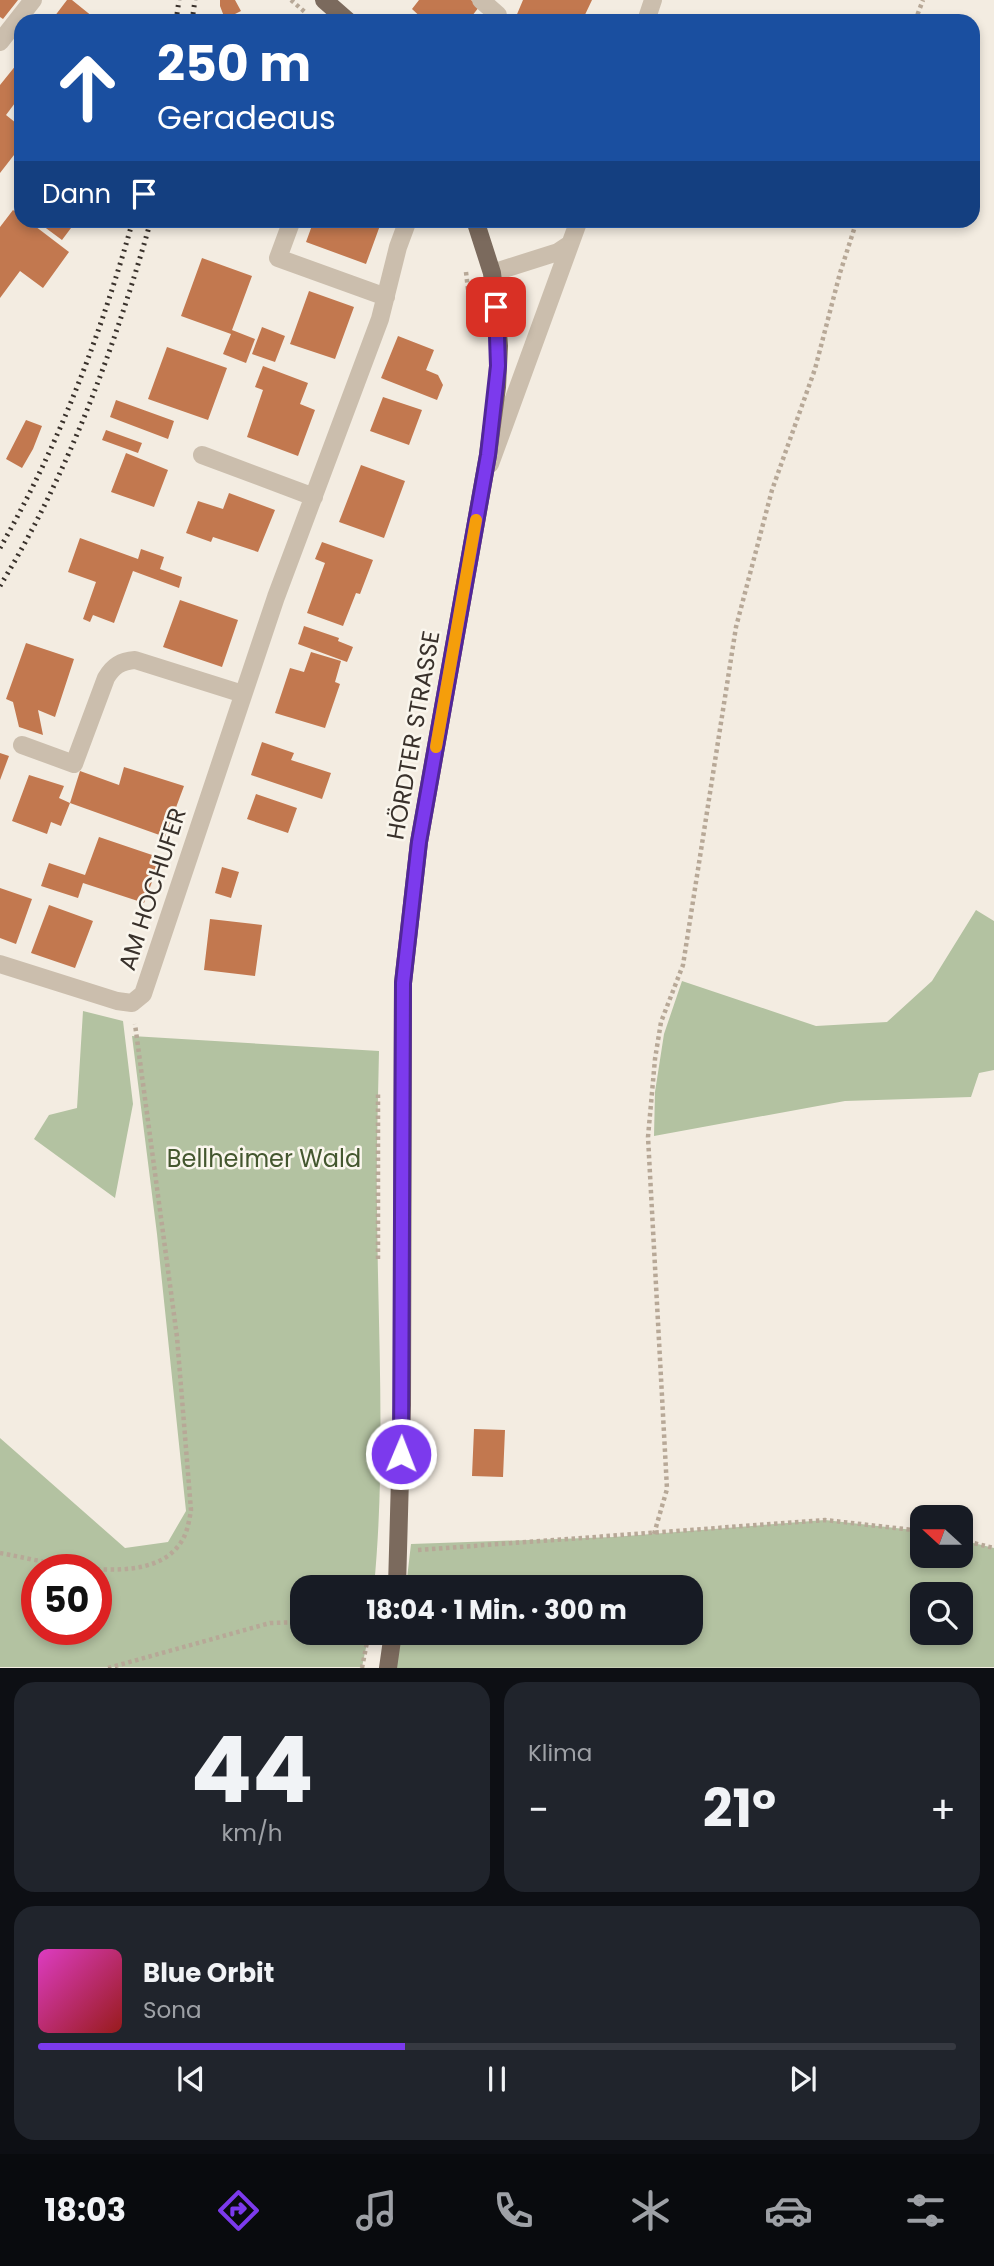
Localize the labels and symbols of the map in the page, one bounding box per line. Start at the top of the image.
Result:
pin [466,277,526,337]
street label: HÖRDTER STRASSE [378,628,448,842]
street label: AM HOCHUFER [110,804,194,974]
park label: Bellheimer Wald [167,1142,361,1175]
position arrow [364,1417,438,1491]
north arrow [910,1505,973,1568]
speed limit sign: 50 [21,1554,112,1645]

